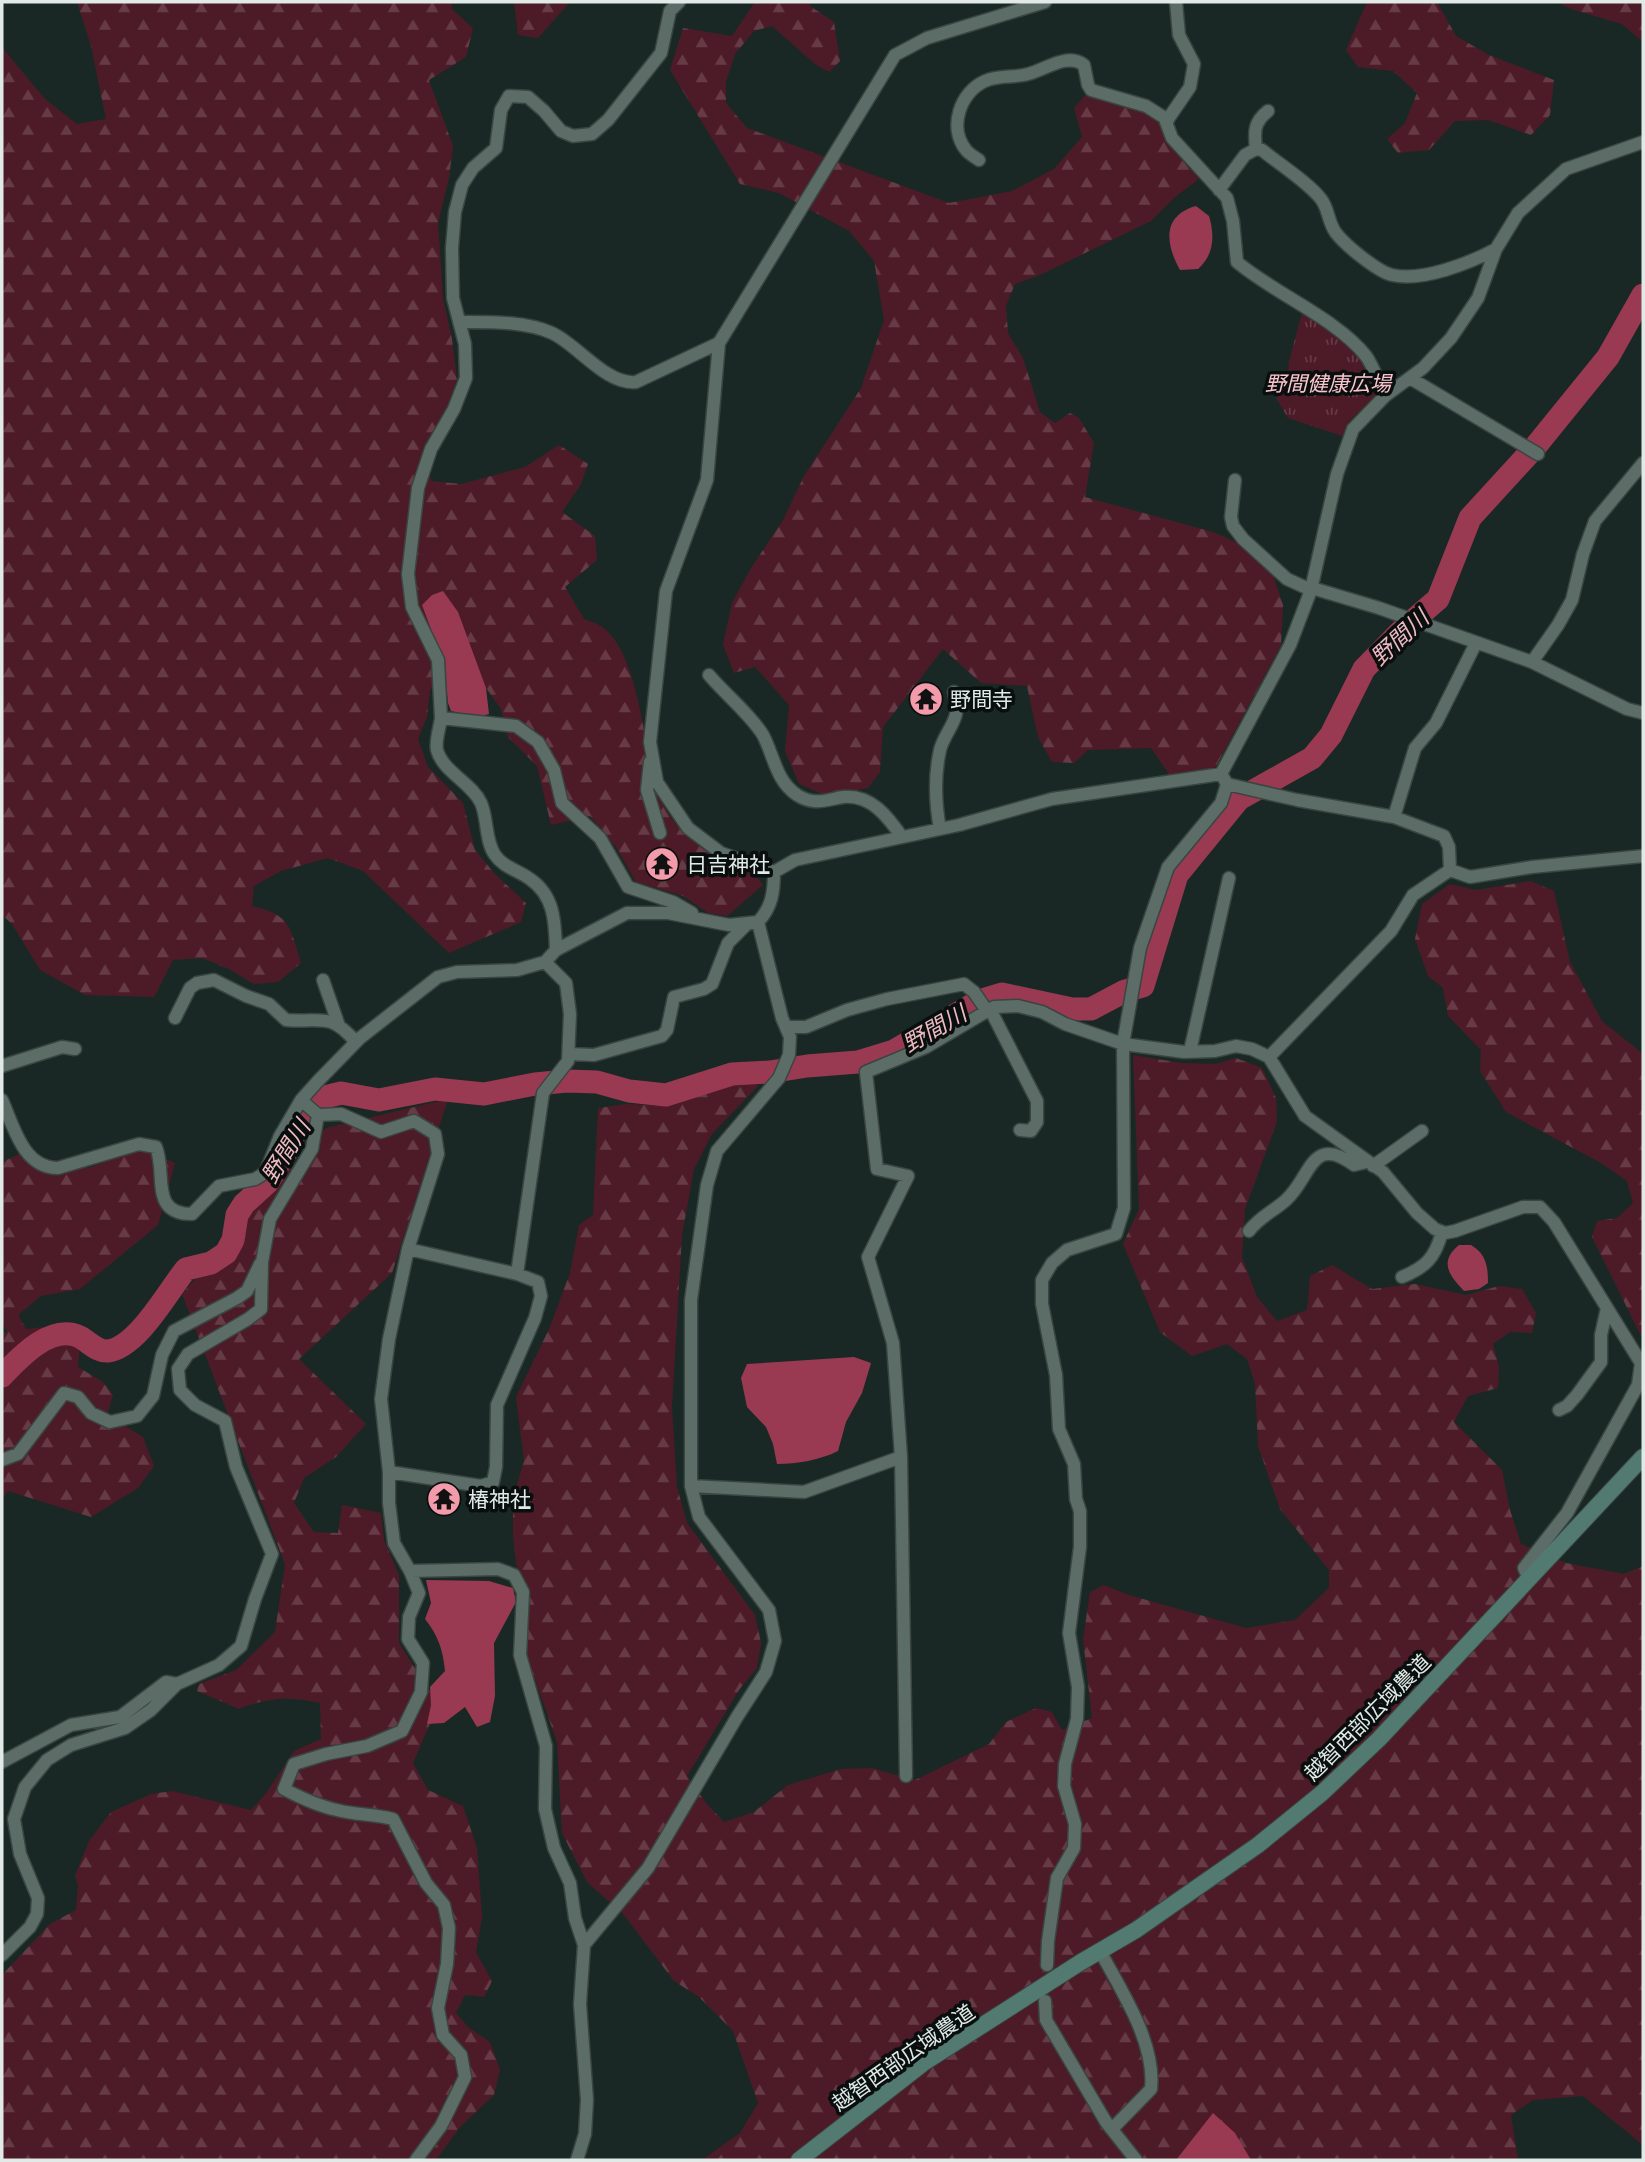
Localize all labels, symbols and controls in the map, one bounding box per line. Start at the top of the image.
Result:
park label: 野間健康広場 [1265,369,1393,397]
water label: 野間川 [1363,600,1437,672]
temple icon: 野間寺 [907,680,945,718]
place label: 野間寺 [950,685,1013,713]
temple icon: 日吉神社 [643,845,681,883]
place label: 日吉神社 [686,850,770,878]
water label: 野間川 [896,995,974,1059]
water label: 野間川 [253,1111,318,1189]
temple icon: 椿神社 [425,1480,463,1518]
place label: 椿神社 [468,1485,531,1513]
street label: 越智西部広域農道 [1298,1648,1436,1786]
street label: 越智西部広域農道 [826,1997,980,2117]

